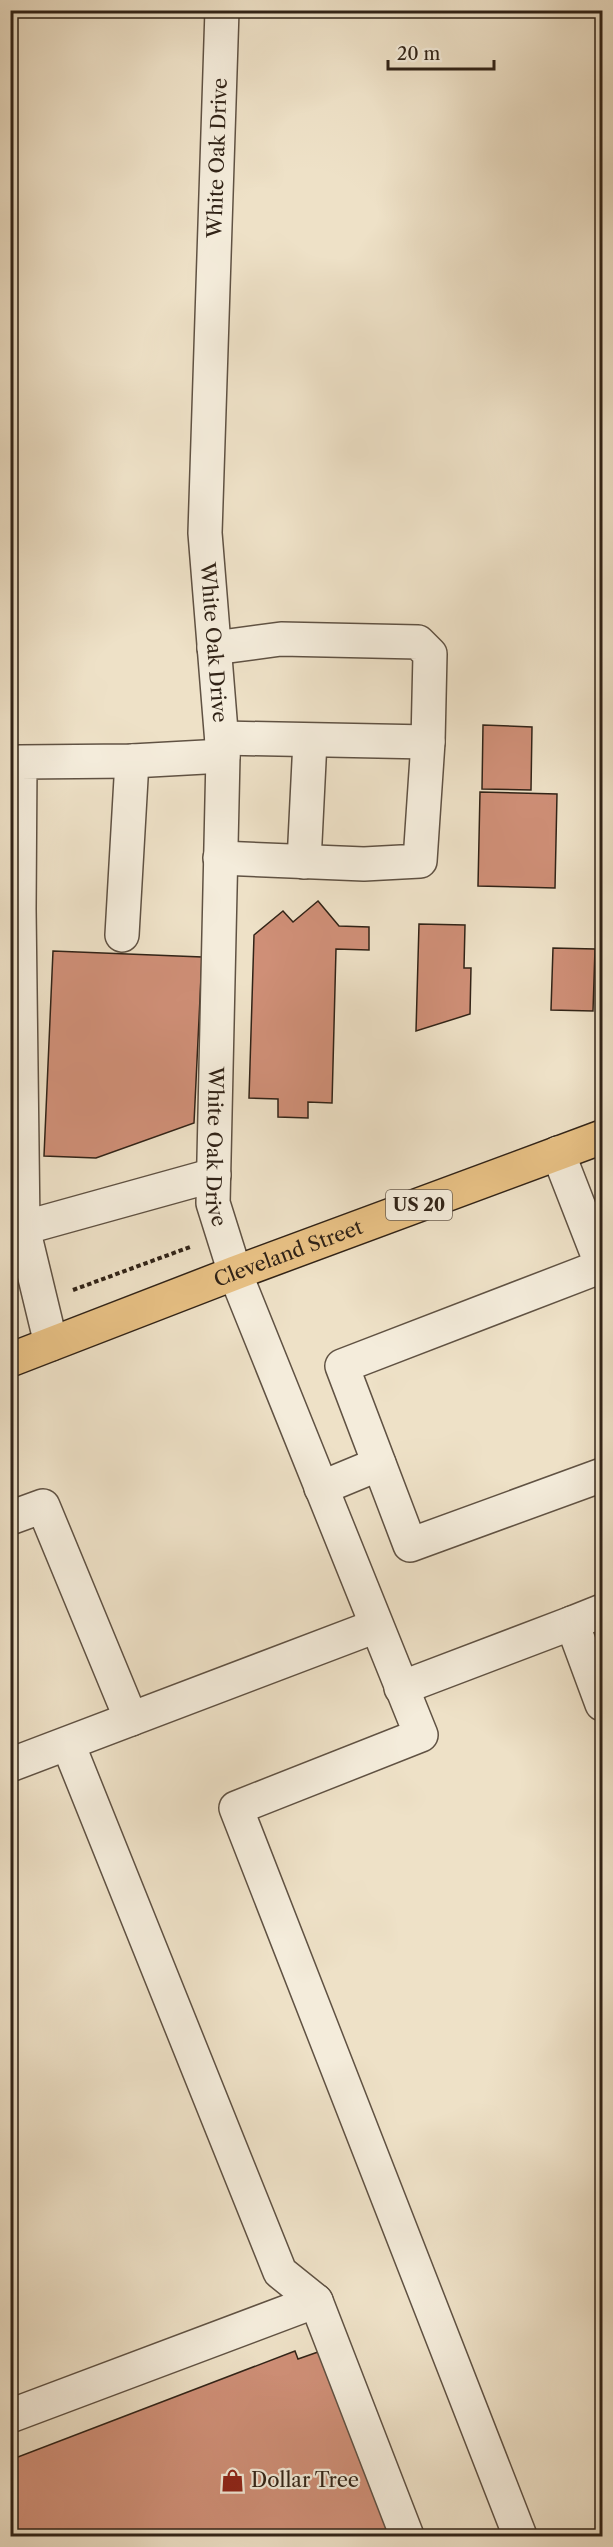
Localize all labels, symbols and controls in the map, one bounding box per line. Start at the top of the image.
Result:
scale bar [388,33,494,71]
text: 20 m [397,43,441,65]
street label: White Oak Drive [202,78,232,239]
street label: White Oak Drive [195,560,232,723]
street label: White Oak Drive [201,1065,232,1230]
road number: US 20 [386,1190,452,1220]
street label: Cleveland Street [210,1215,366,1292]
shop icon: Dollar Tree [220,2467,246,2493]
place label: Dollar Tree [251,2468,359,2492]

